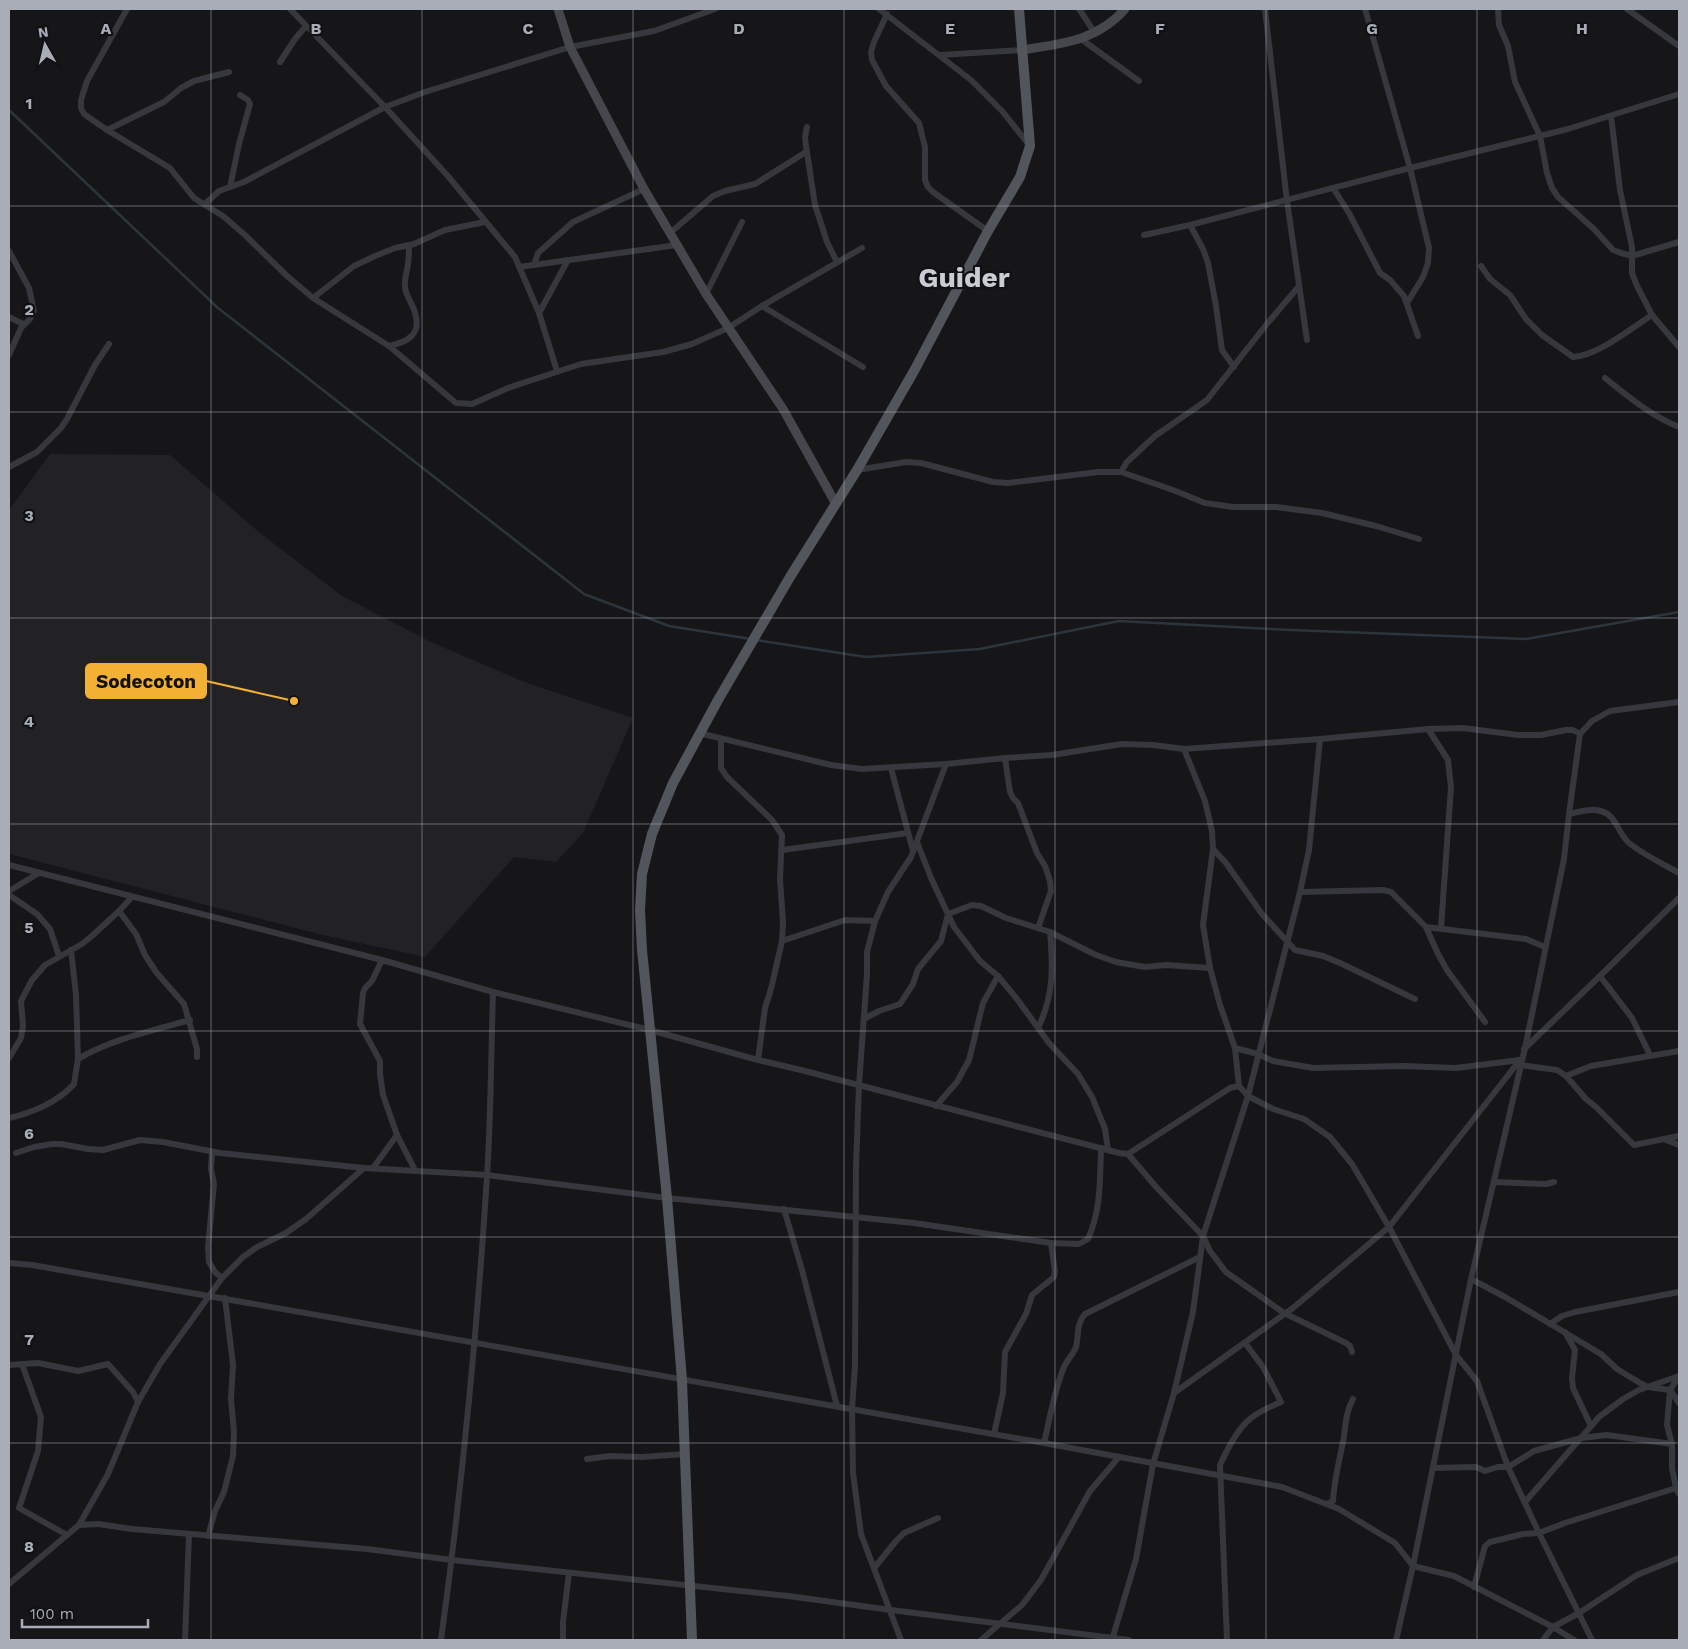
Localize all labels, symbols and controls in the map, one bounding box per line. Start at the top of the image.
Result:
text: A [101,19,112,38]
text: B [311,19,322,38]
text: C [523,19,534,38]
text: D [733,19,745,38]
text: E [945,19,955,38]
text: F [1155,19,1165,38]
text: G [1366,19,1378,38]
text: H [1576,19,1588,38]
north arrow [20,20,70,70]
text: N [37,23,49,41]
text: 1 [26,94,32,113]
district label: Guider [918,261,1010,294]
text: 2 [24,300,34,319]
text: 3 [24,506,34,525]
callout: Sodecoton [86,664,206,698]
text: Sodecoton [96,670,196,693]
text: 4 [24,712,34,731]
text: 5 [24,918,34,937]
text: 6 [24,1124,34,1143]
text: 7 [24,1330,34,1349]
text: 8 [24,1537,34,1556]
scale bar [22,1596,149,1628]
text: 100 m [30,1605,74,1623]

